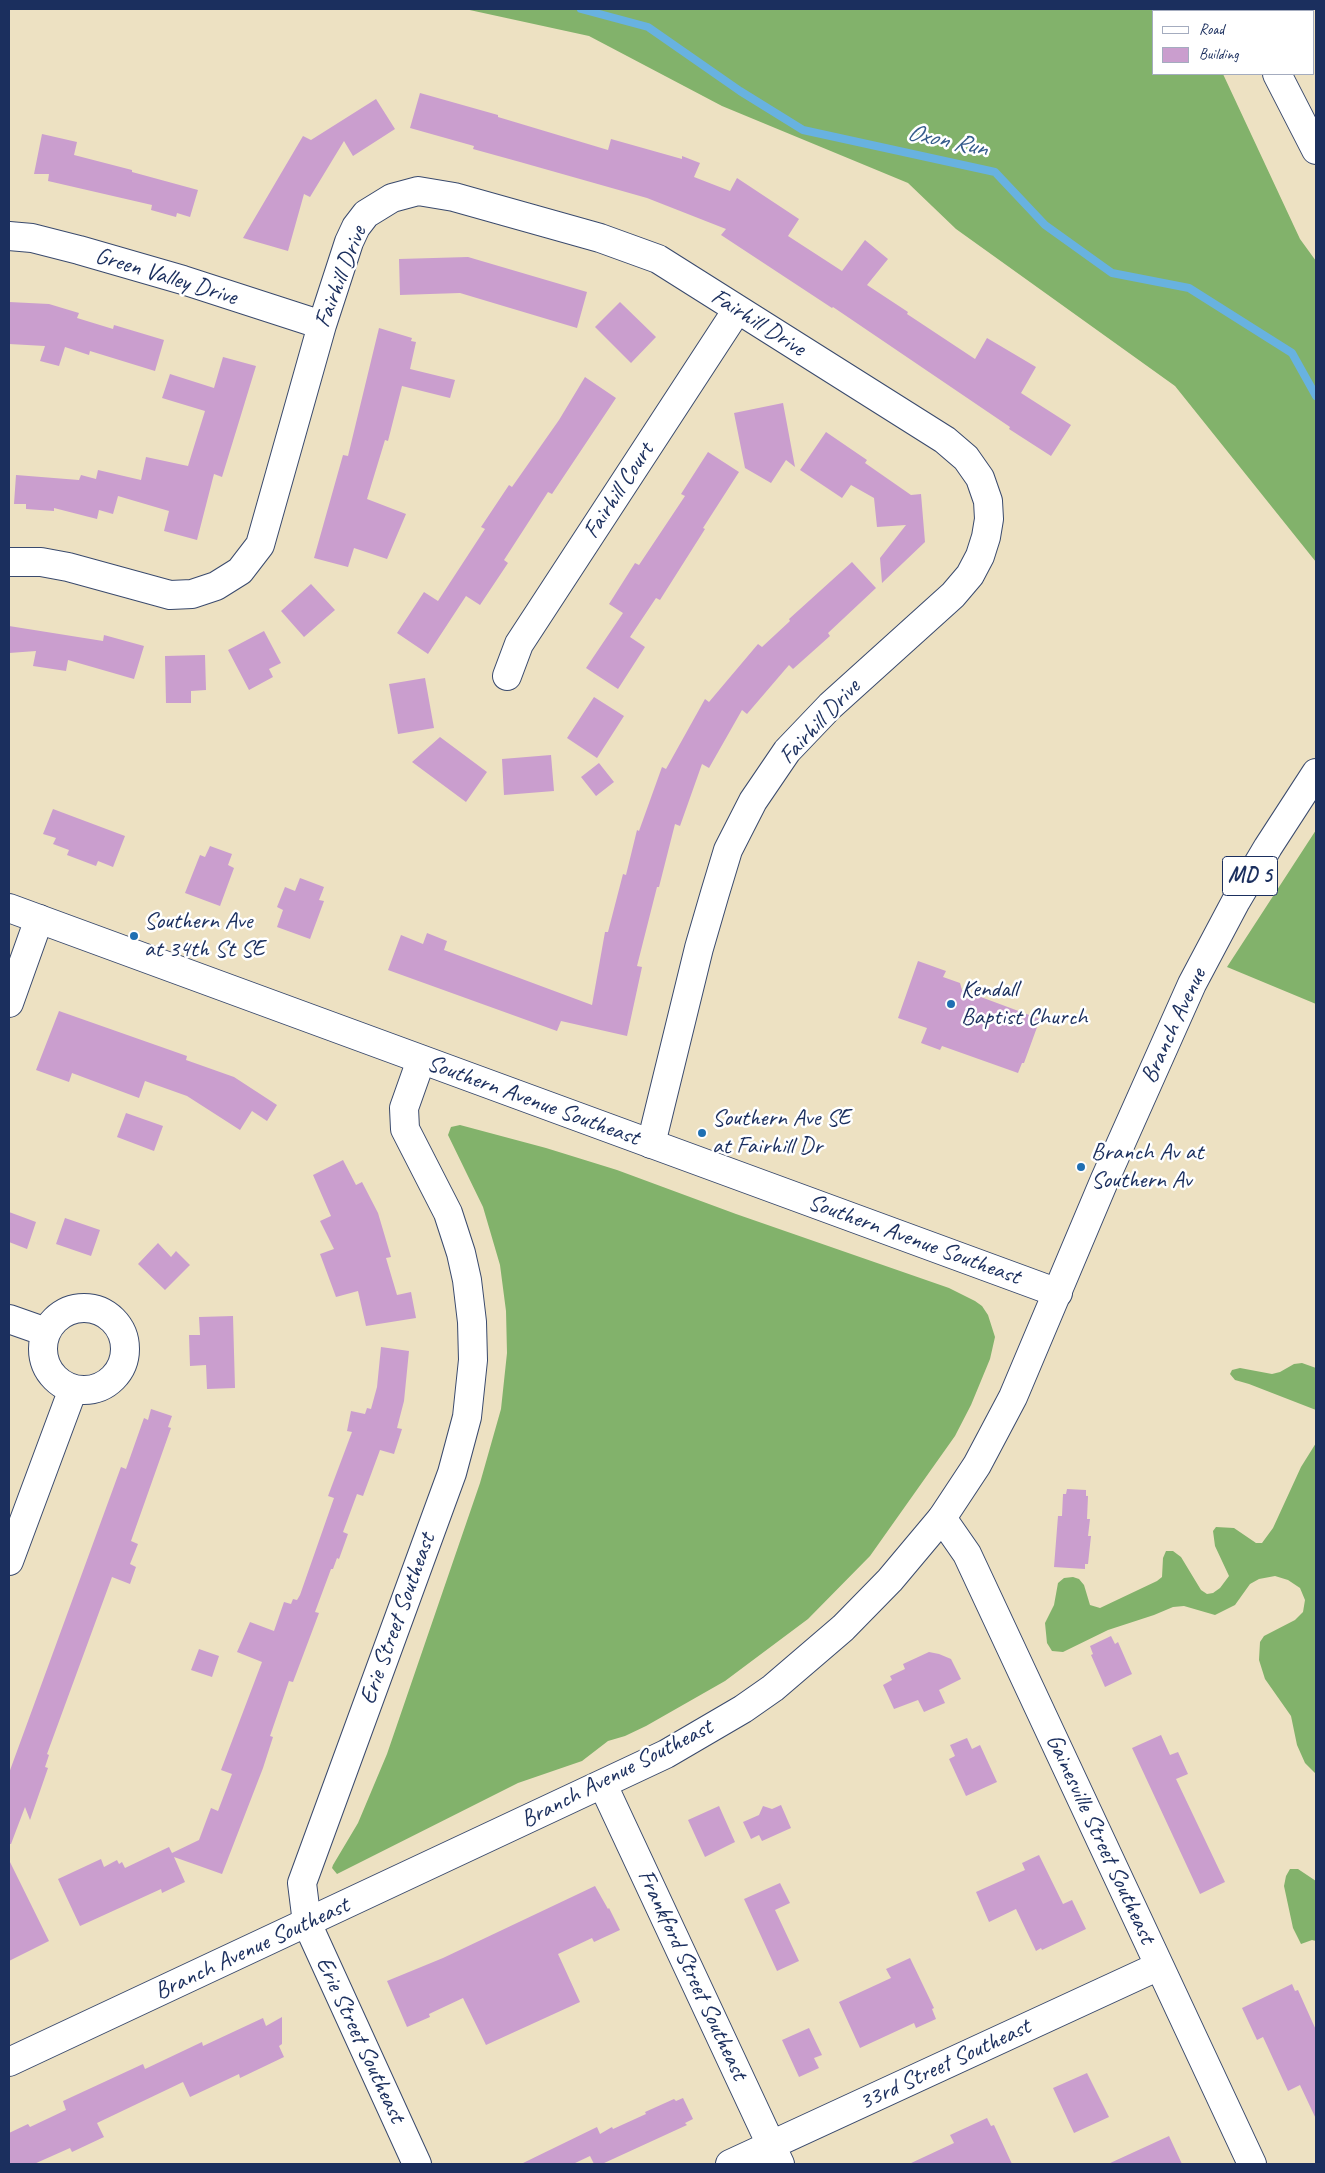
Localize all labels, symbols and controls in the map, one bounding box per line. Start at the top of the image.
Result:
legend [1152,10,1315,75]
text: Road [1199,20,1224,39]
text: Building [1199,45,1238,64]
water label: Oxon Run [904,118,990,164]
street label: Fairhill Drive [309,222,373,332]
street label: Green Valley Drive [92,242,240,312]
street label: Fairhill Drive [705,283,811,363]
street label: Fairhill Court [577,438,661,544]
street label: Fairhill Drive [773,673,867,771]
road number: MD 5 [1222,856,1278,896]
place label: Southern Ave at 34th St SE [144,908,265,964]
marker: Southern Ave at 34th St SE [128,930,140,942]
street label: Branch Avenue [1135,964,1213,1088]
place label: Kendall Baptist Church [961,976,1087,1032]
marker: Kendall Baptist Church [945,998,957,1010]
street label: Southern Avenue Southeast [423,1049,643,1153]
place label: Southern Ave SE at Fairhill Dr [712,1105,850,1161]
marker: Southern Ave SE at Fairhill Dr [696,1127,708,1139]
place label: Branch Av at Southern Av [1091,1139,1203,1195]
marker: Branch Av at Southern Av [1075,1161,1087,1173]
street label: Southern Avenue Southeast [804,1188,1024,1292]
street label: Erie Street Southeast [354,1530,442,1708]
street label: Branch Avenue Southeast [516,1713,718,1835]
street label: Gainesville Street Southeast [1039,1730,1161,1948]
street label: Frankford Street Southeast [631,1865,753,2085]
street label: Branch Avenue Southeast [150,1891,354,2007]
street label: Erie Street Southeast [309,1952,411,2128]
street label: 33rd Street Southeast [855,2013,1035,2117]

